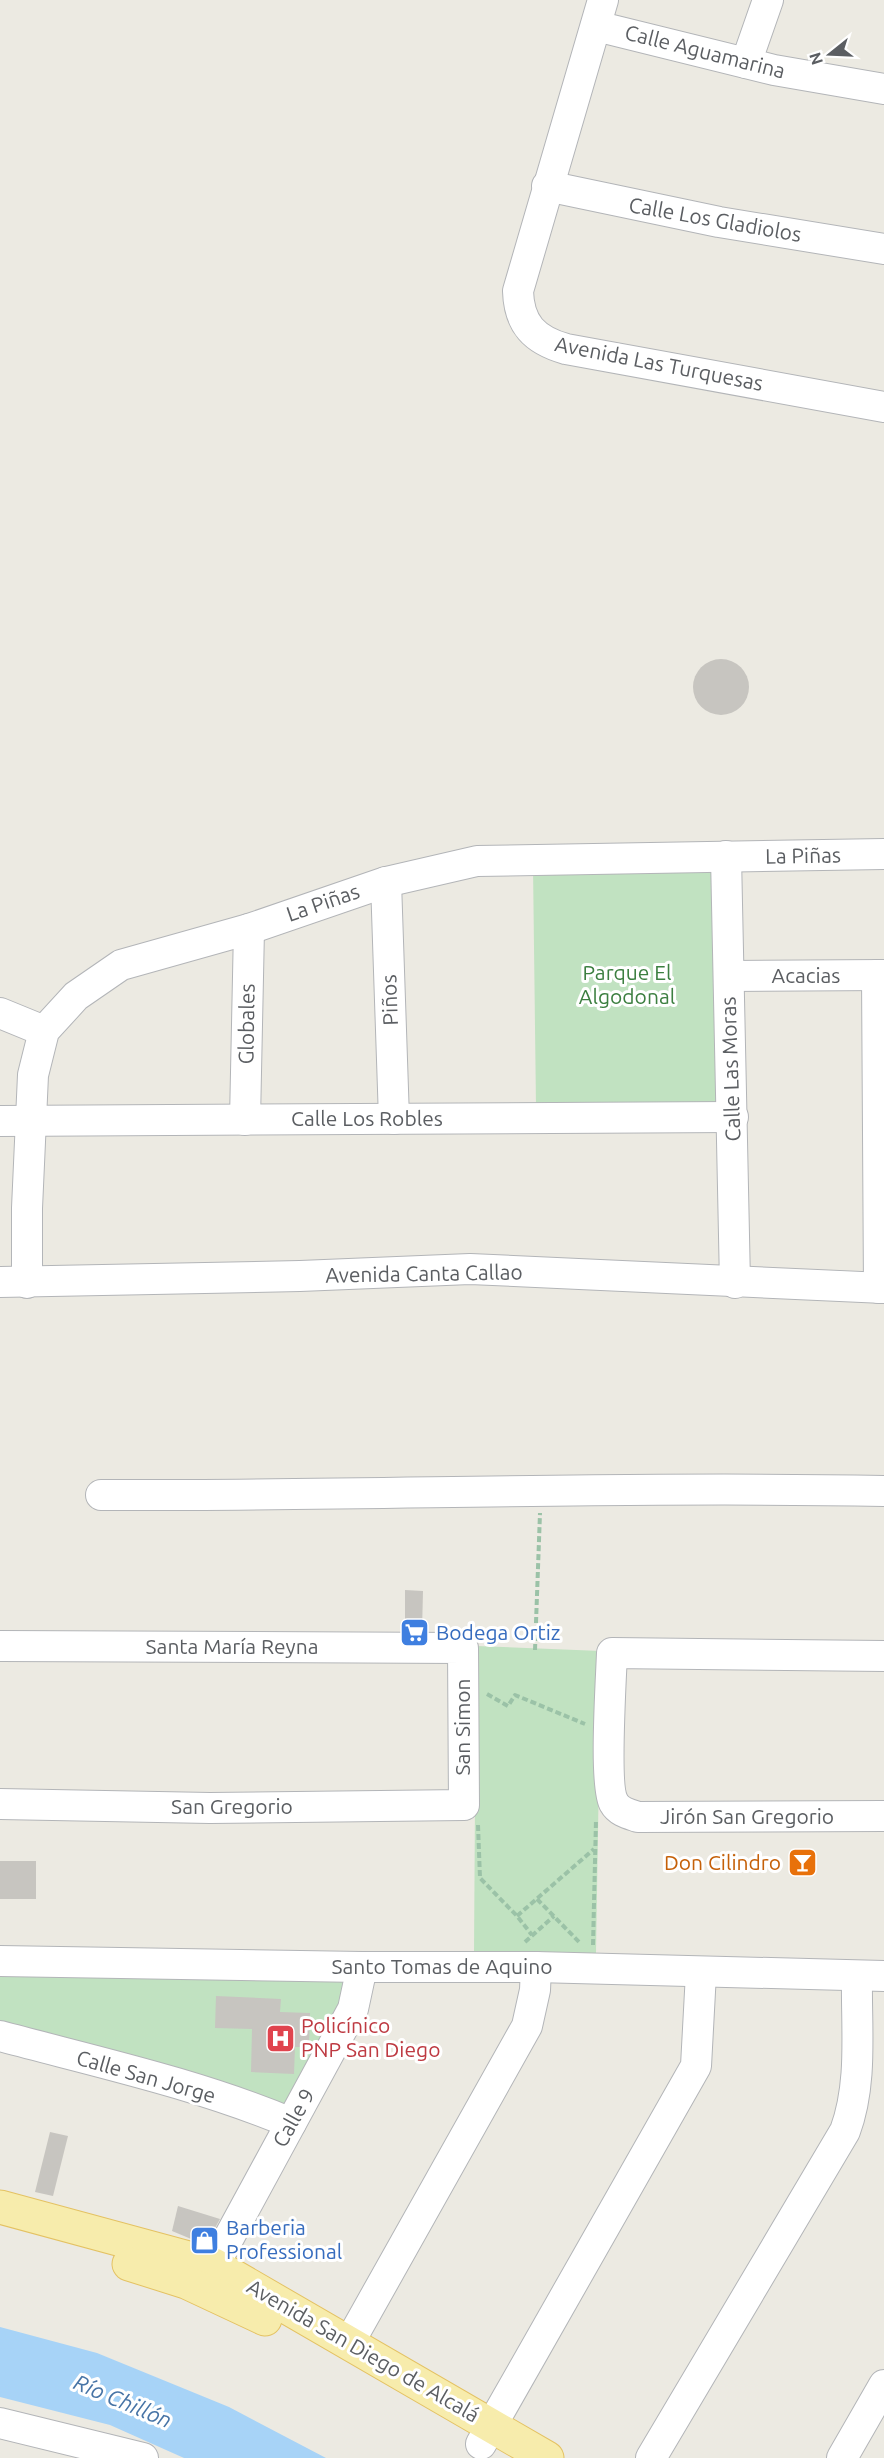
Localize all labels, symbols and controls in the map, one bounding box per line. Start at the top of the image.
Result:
street label: Calle Aguamarina [623,20,788,83]
north arrow [800,24,860,84]
text: N [805,50,826,67]
street label: Calle Los Gladiolos [627,192,803,246]
street label: Avenida Las Turquesas [553,331,765,395]
street label: La Piñas [765,842,841,868]
street label: La Piñas [283,878,362,926]
park label: Parque El Algodonal [579,960,675,1008]
street label: Acacias [772,963,840,987]
street label: Piños [376,974,402,1026]
street label: Globales [233,983,259,1065]
street label: Calle Las Moras [715,996,745,1142]
street label: Calle Los Robles [291,1106,443,1130]
street label: Avenida Canta Callao [325,1259,523,1287]
supermarket icon: Bodega Ortiz [399,1617,431,1649]
place label: Bodega Ortiz [436,1620,560,1644]
street label: Santa María Reyna [146,1634,318,1658]
street label: San Simon [450,1678,474,1776]
street label: San Gregorio [171,1794,293,1818]
street label: Jirón San Gregorio [660,1804,834,1828]
bar icon: Don Cilindro [786,1847,818,1879]
place label: Don Cilindro [664,1850,781,1874]
street label: Santo Tomas de Aquino [332,1954,552,1978]
place label: Policínico PNP San Diego [301,2013,440,2061]
hospital icon: Policínico PNP San Diego [264,2022,296,2054]
street label: Calle San Jorge [74,2045,219,2107]
street label: Calle 9 [267,2084,319,2151]
place label: Barberia Professional [226,2215,342,2263]
shop icon: Barberia Professional [189,2224,221,2256]
street label: Avenida San Diego de Alcalá [243,2274,484,2427]
water label: Río Chillón [71,2369,176,2432]

